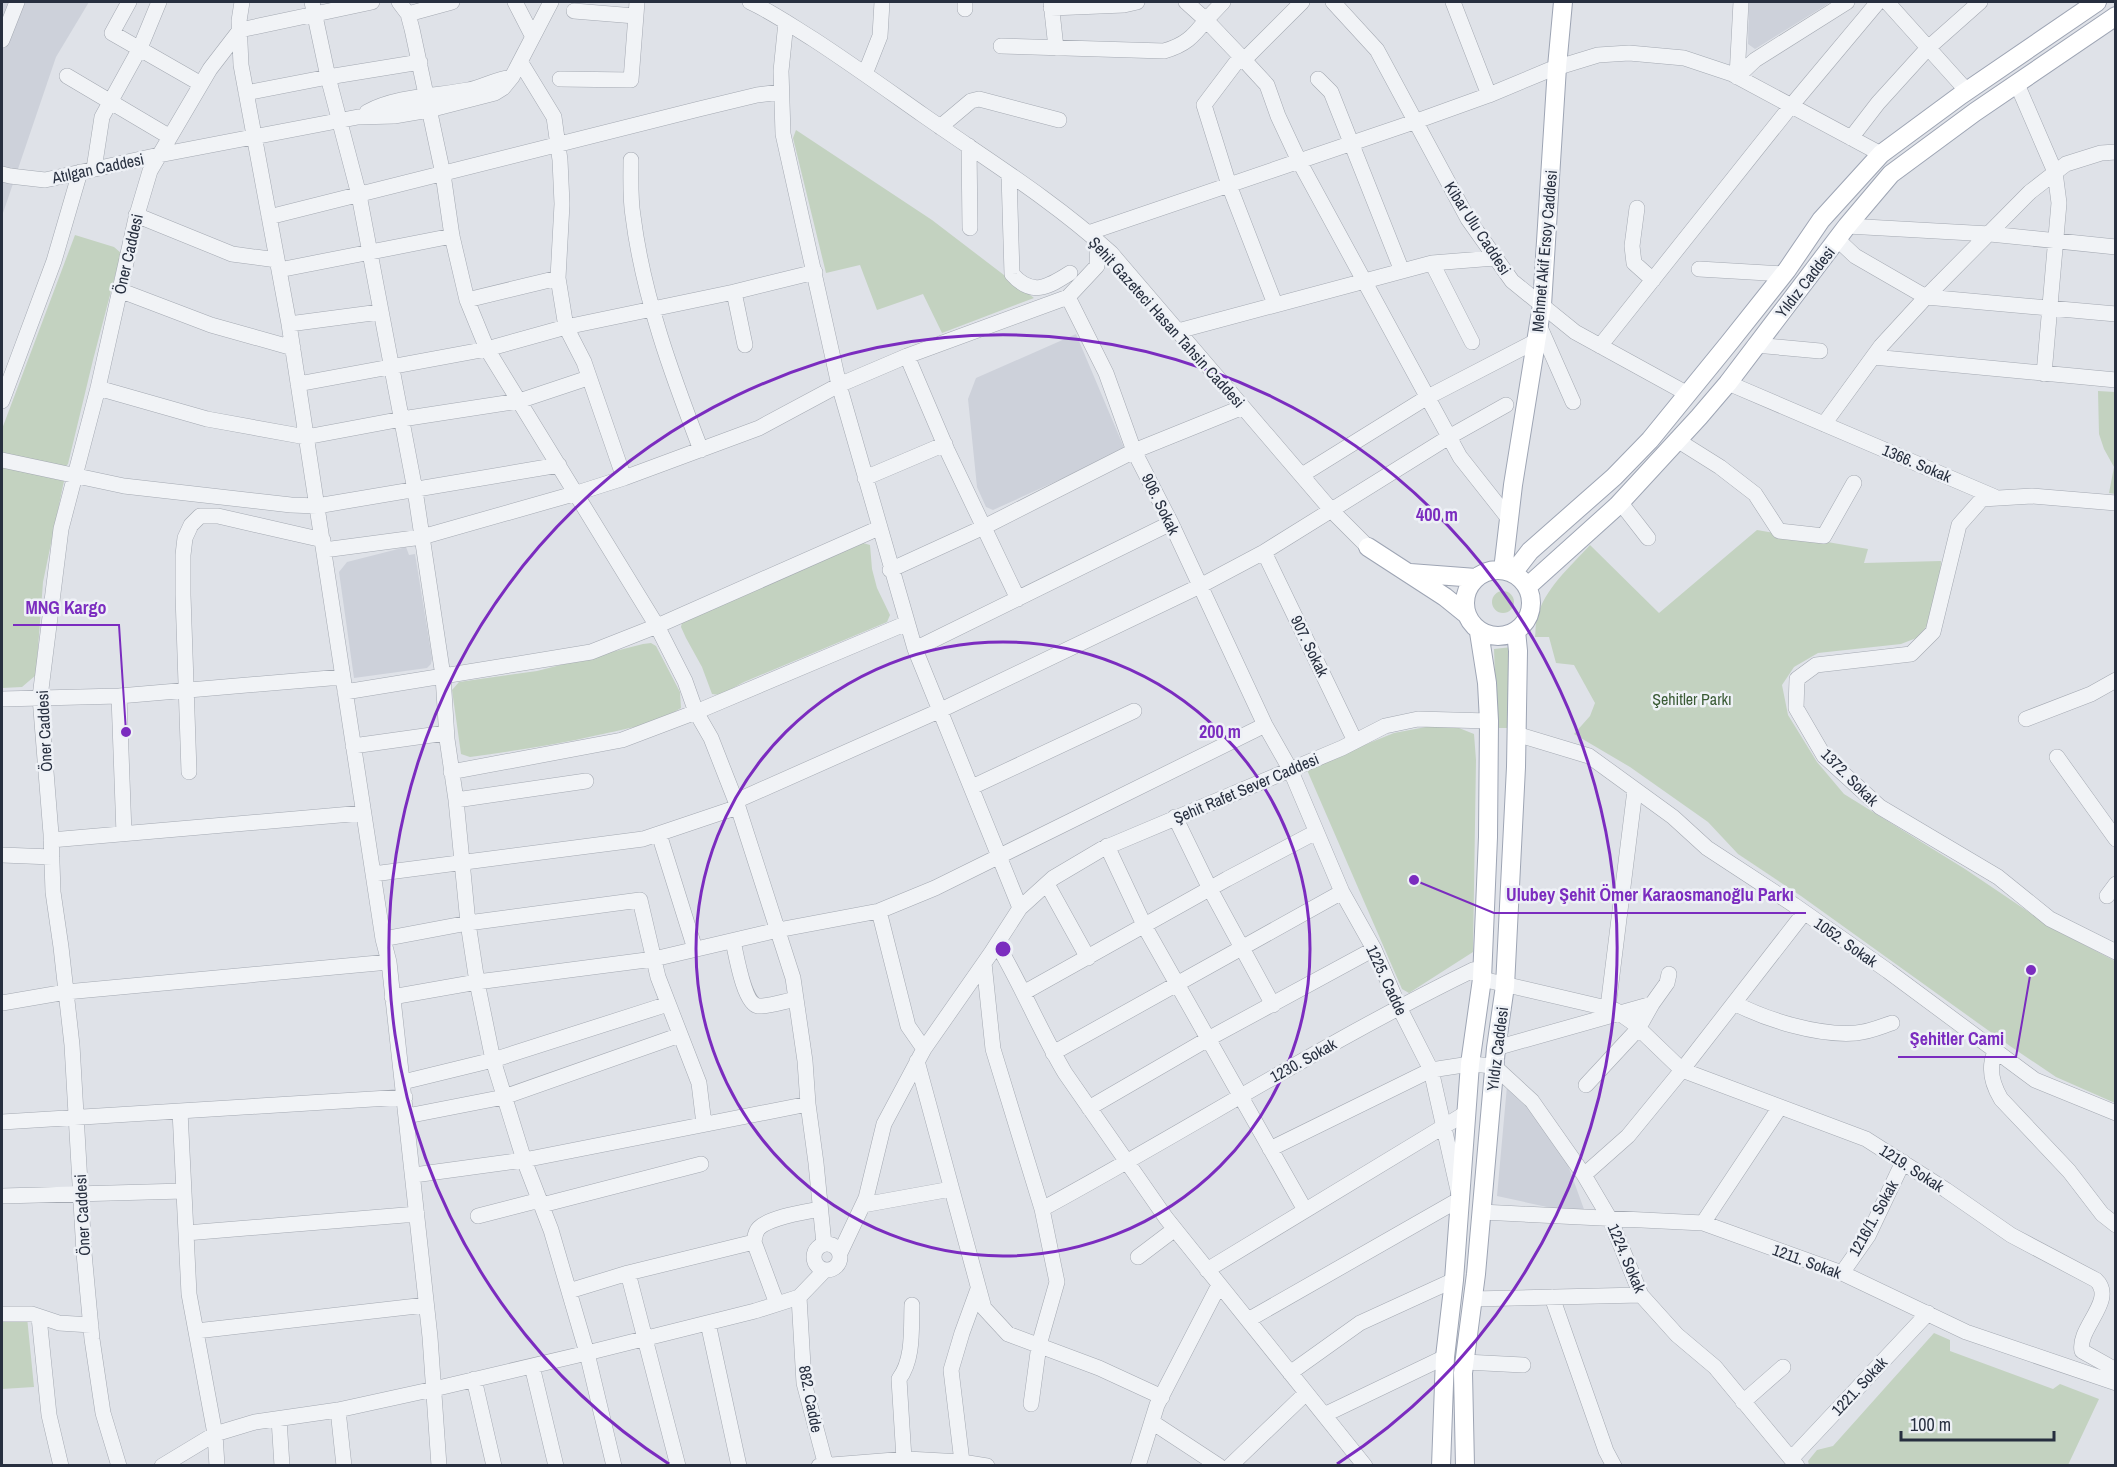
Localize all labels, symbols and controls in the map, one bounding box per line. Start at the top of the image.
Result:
street label: Atılgan Caddesi [49,148,146,189]
street label: Mehmet Akif Ersoy Caddesi [1526,169,1562,333]
street label: Kibar Ulu Caddesi [1440,177,1516,279]
street label: Öner Caddesi [108,212,148,296]
street label: Şehit Gazeteci Hasan Tahsin Caddesi [1084,232,1250,412]
street label: Yıldız Caddesi [1770,242,1840,322]
street label: 1366. Sokak [1879,439,1955,488]
street label: 906. Sokak [1137,470,1185,539]
text: 400 m [1416,502,1458,527]
callout: MNG Kargo [13,589,119,625]
text: MNG Kargo [25,595,107,620]
street label: 907. Sokak [1286,612,1334,681]
park label: Şehitler Parkı [1652,688,1732,710]
street label: Öner Caddesi [31,690,57,772]
text: 200 m [1199,719,1241,744]
street label: 1372. Sokak [1816,743,1884,811]
street label: Şehit Rafet Sever Caddesi [1170,747,1322,829]
callout: Ulubey Şehit Ömer Karaosmanoğlu Parkı [1494,877,1806,913]
text: Ulubey Şehit Ömer Karaosmanoğlu Parkı [1506,882,1794,907]
street label: 1052. Sokak [1810,912,1883,972]
centre of rings [993,939,1013,959]
street label: 1225. Cadde [1361,941,1413,1019]
street label: Yıldız Caddesi [1481,1006,1513,1092]
callout: Şehitler Cami [1898,1021,2016,1057]
text: Şehitler Cami [1910,1026,2004,1051]
street label: 1230. Sokak [1266,1032,1341,1087]
street label: 1219. Sokak [1875,1139,1949,1197]
street label: Öner Caddesi [69,1174,95,1256]
street label: 1216/1. Sokak [1843,1176,1903,1260]
street label: 1224. Sokak [1603,1220,1652,1296]
street label: 1211. Sokak [1769,1238,1845,1284]
street label: 1221. Sokak [1826,1352,1892,1420]
street label: 882. Cadde [794,1364,828,1434]
scale bar [1901,1404,2054,1442]
text: 100 m [1910,1412,1951,1437]

